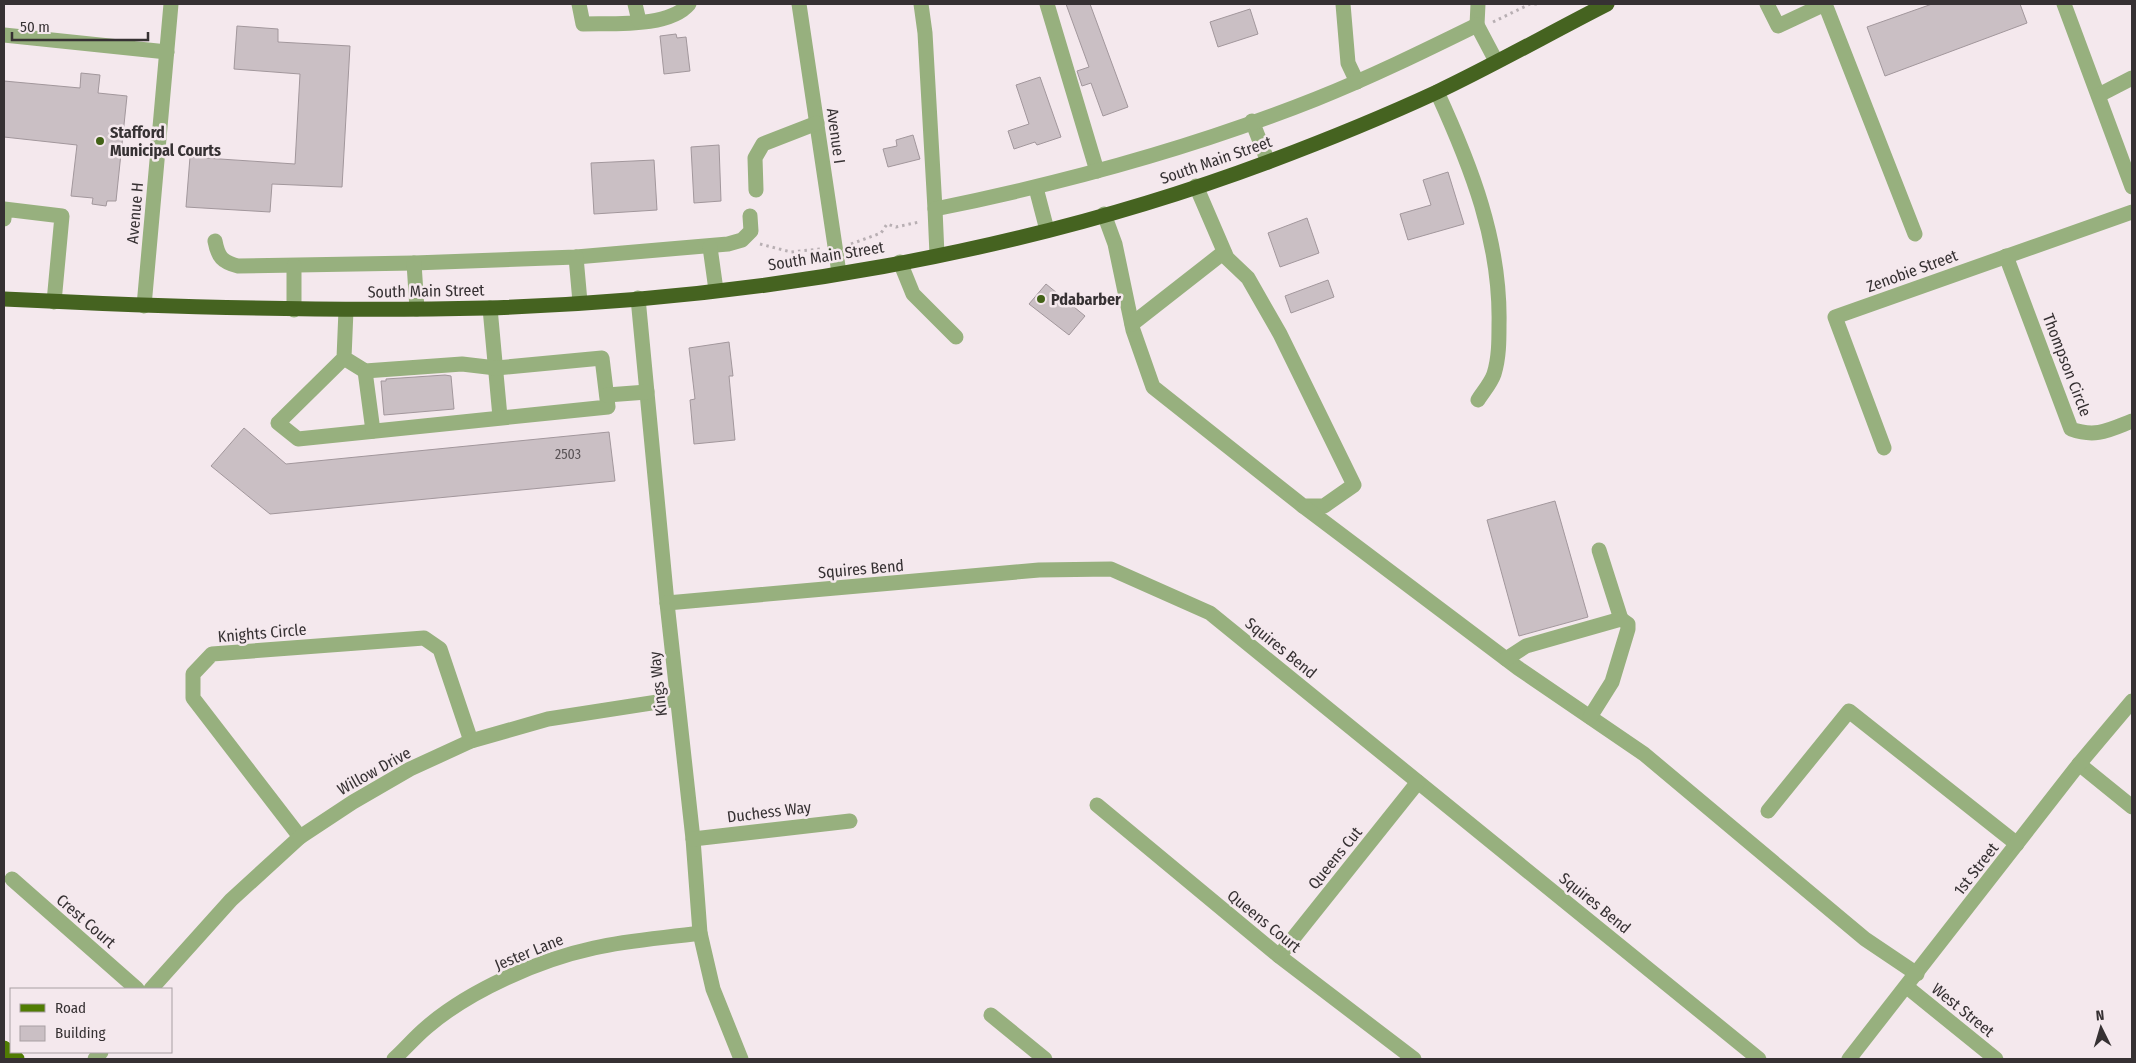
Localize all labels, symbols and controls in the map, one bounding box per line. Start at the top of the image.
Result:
scale bar [12,10,149,42]
text: 50 m [20,18,50,36]
street label: Avenue I [823,107,849,165]
place label: Stafford Municipal Courts [110,123,221,160]
street label: South Main Street [1158,132,1275,188]
marker: Stafford Municipal Courts [94,135,106,147]
street label: Avenue H [123,182,147,244]
street label: South Main Street [767,237,886,275]
street label: Zenobie Street [1864,245,1961,296]
street label: South Main Street [367,280,485,302]
place label: Pdabarber [1051,290,1121,309]
marker: Pdabarber [1035,293,1047,305]
street label: Thompson Circle [2039,311,2095,419]
house number: 2503 [555,446,581,463]
street label: Squires Bend [817,556,905,582]
street label: Squires Bend [1242,613,1320,683]
street label: Knights Circle [217,620,307,646]
street label: Kings Way [645,650,671,717]
street label: Willow Drive [334,743,414,799]
street label: Duchess Way [726,797,813,827]
street label: Queens Cut [1304,822,1366,893]
street label: 1st Street [1950,838,2003,899]
street label: Squires Bend [1556,868,1634,938]
street label: Queens Court [1224,886,1305,957]
street label: Crest Court [53,890,120,952]
street label: Jester Lane [492,930,566,974]
street label: West Street [1928,979,1999,1041]
legend [10,988,172,1053]
text: Road [55,999,86,1017]
north arrow [2076,1003,2126,1053]
text: N [2095,1007,2105,1024]
text: Building [55,1024,106,1042]

